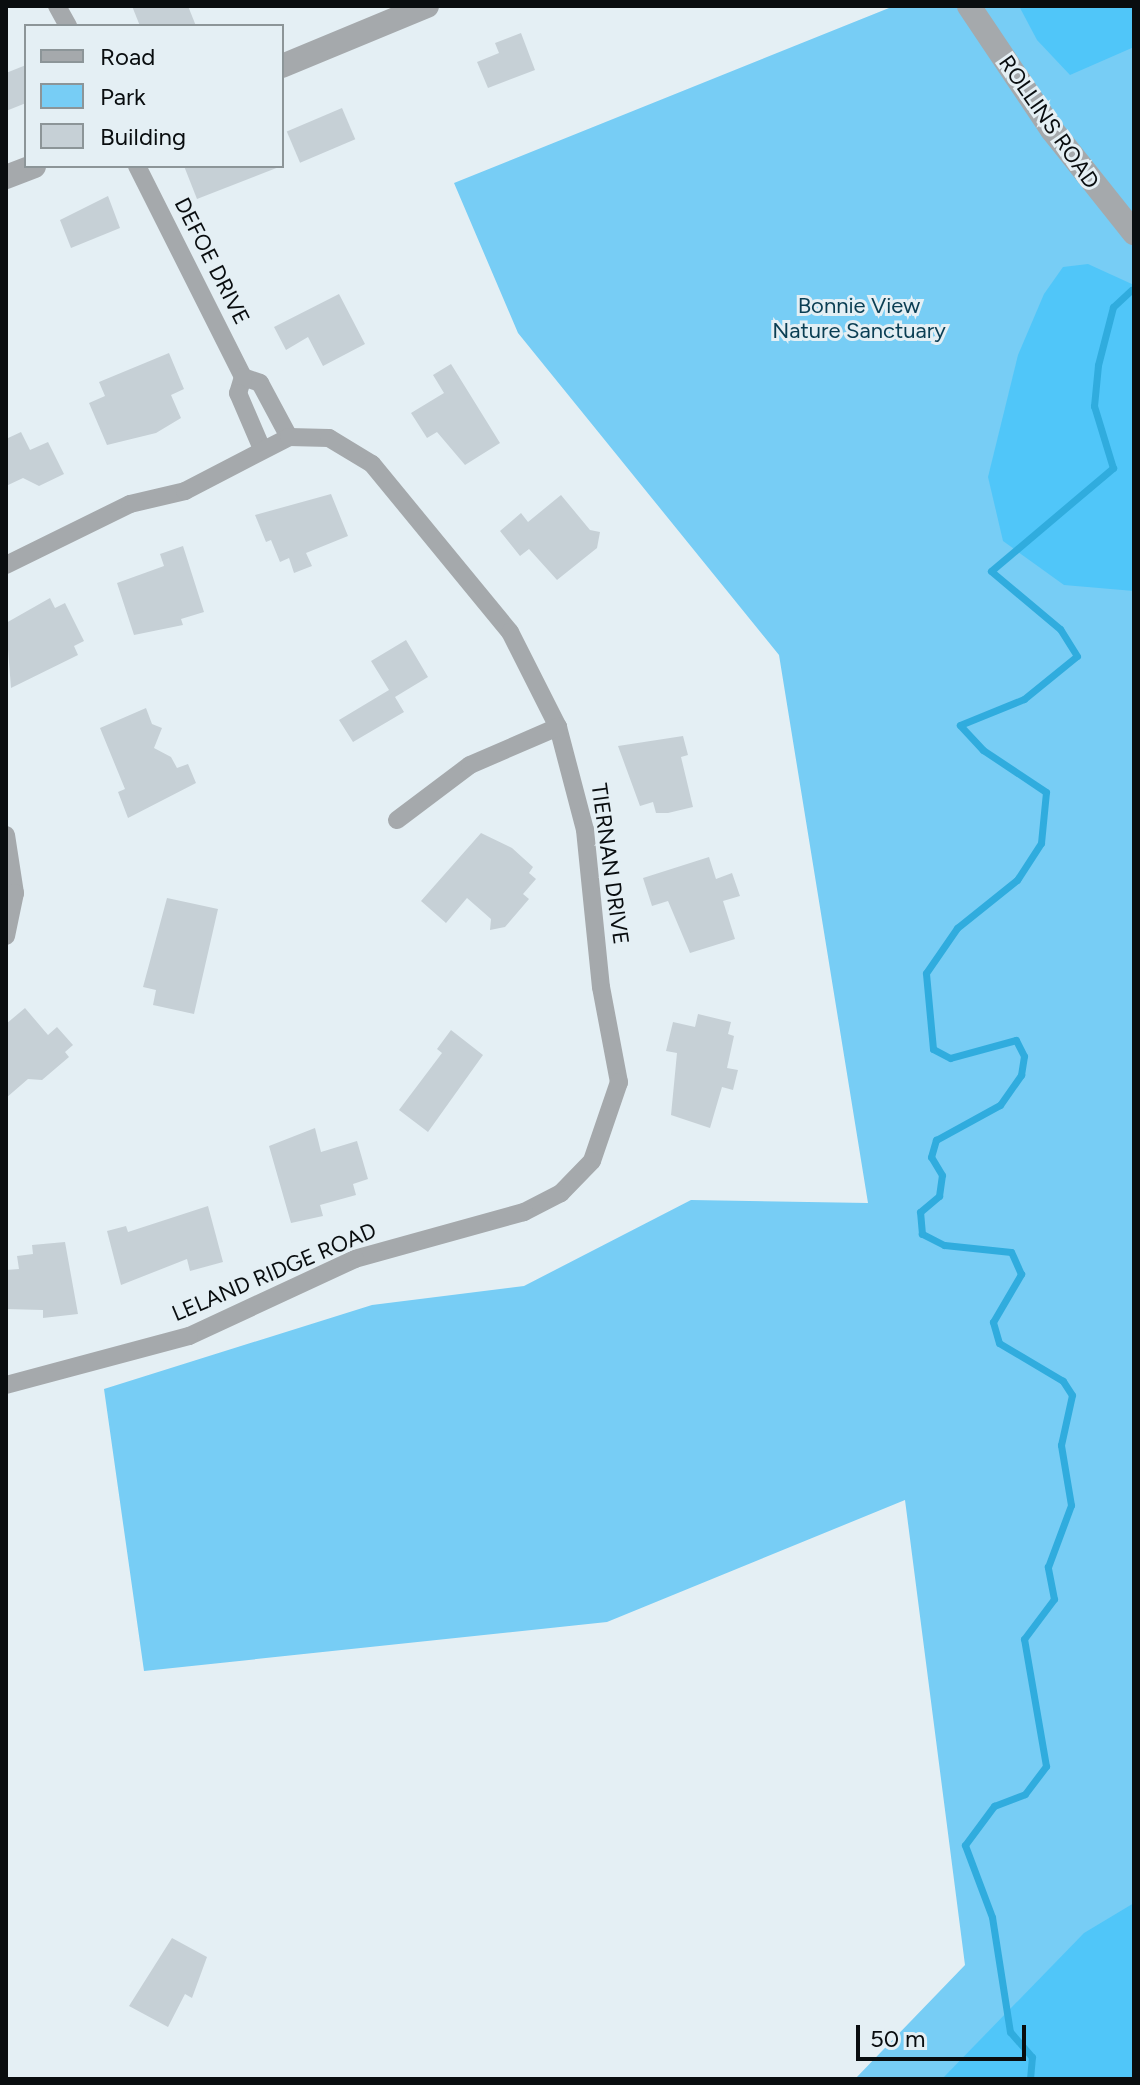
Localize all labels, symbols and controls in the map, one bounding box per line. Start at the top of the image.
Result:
legend [24,24,284,168]
text: Road [100,42,155,71]
street label: ROLLINS ROAD [993,50,1105,194]
text: Park [100,82,146,111]
text: Building [100,122,186,151]
street label: DEFOE DRIVE [169,193,255,329]
park label: Bonnie View Nature Sanctuary [772,292,946,344]
street label: TIERNAN DRIVE [586,782,634,946]
street label: LELAND RIDGE ROAD [168,1217,380,1327]
scale bar [860,2009,1030,2059]
text: 50 m [870,2024,926,2053]

